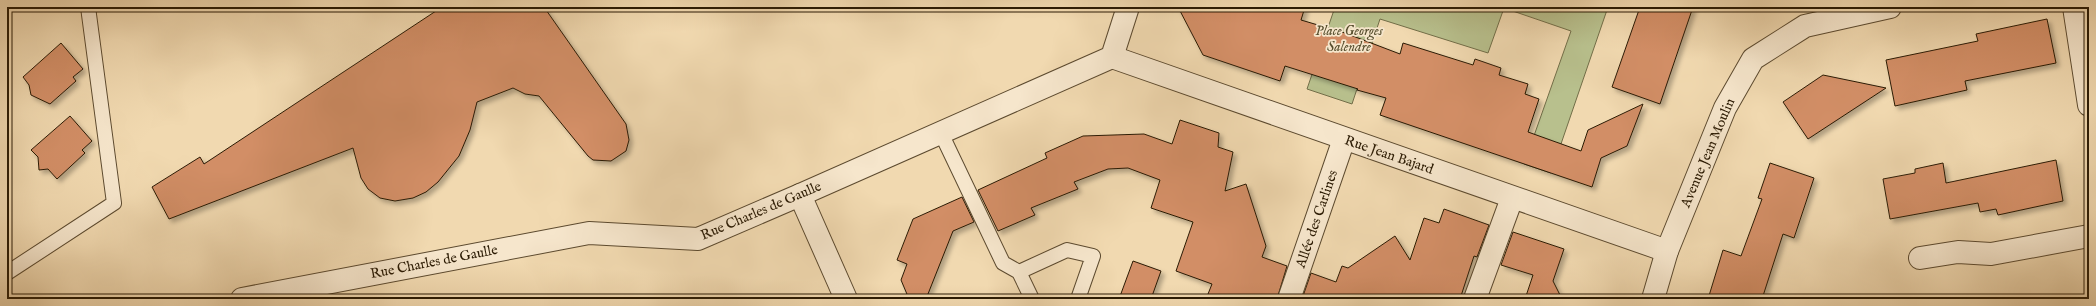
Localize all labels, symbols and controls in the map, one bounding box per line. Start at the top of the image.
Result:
park label: Place Georges Salendre [1315,22,1384,56]
street label: Avenue Jean Moulin [1676,95,1739,211]
street label: Rue Jean Bajard [1342,131,1436,179]
street label: Allée des Carlines [1291,168,1342,271]
street label: Rue Charles de Gaulle [698,177,825,245]
street label: Rue Charles de Gaulle [369,241,500,283]

